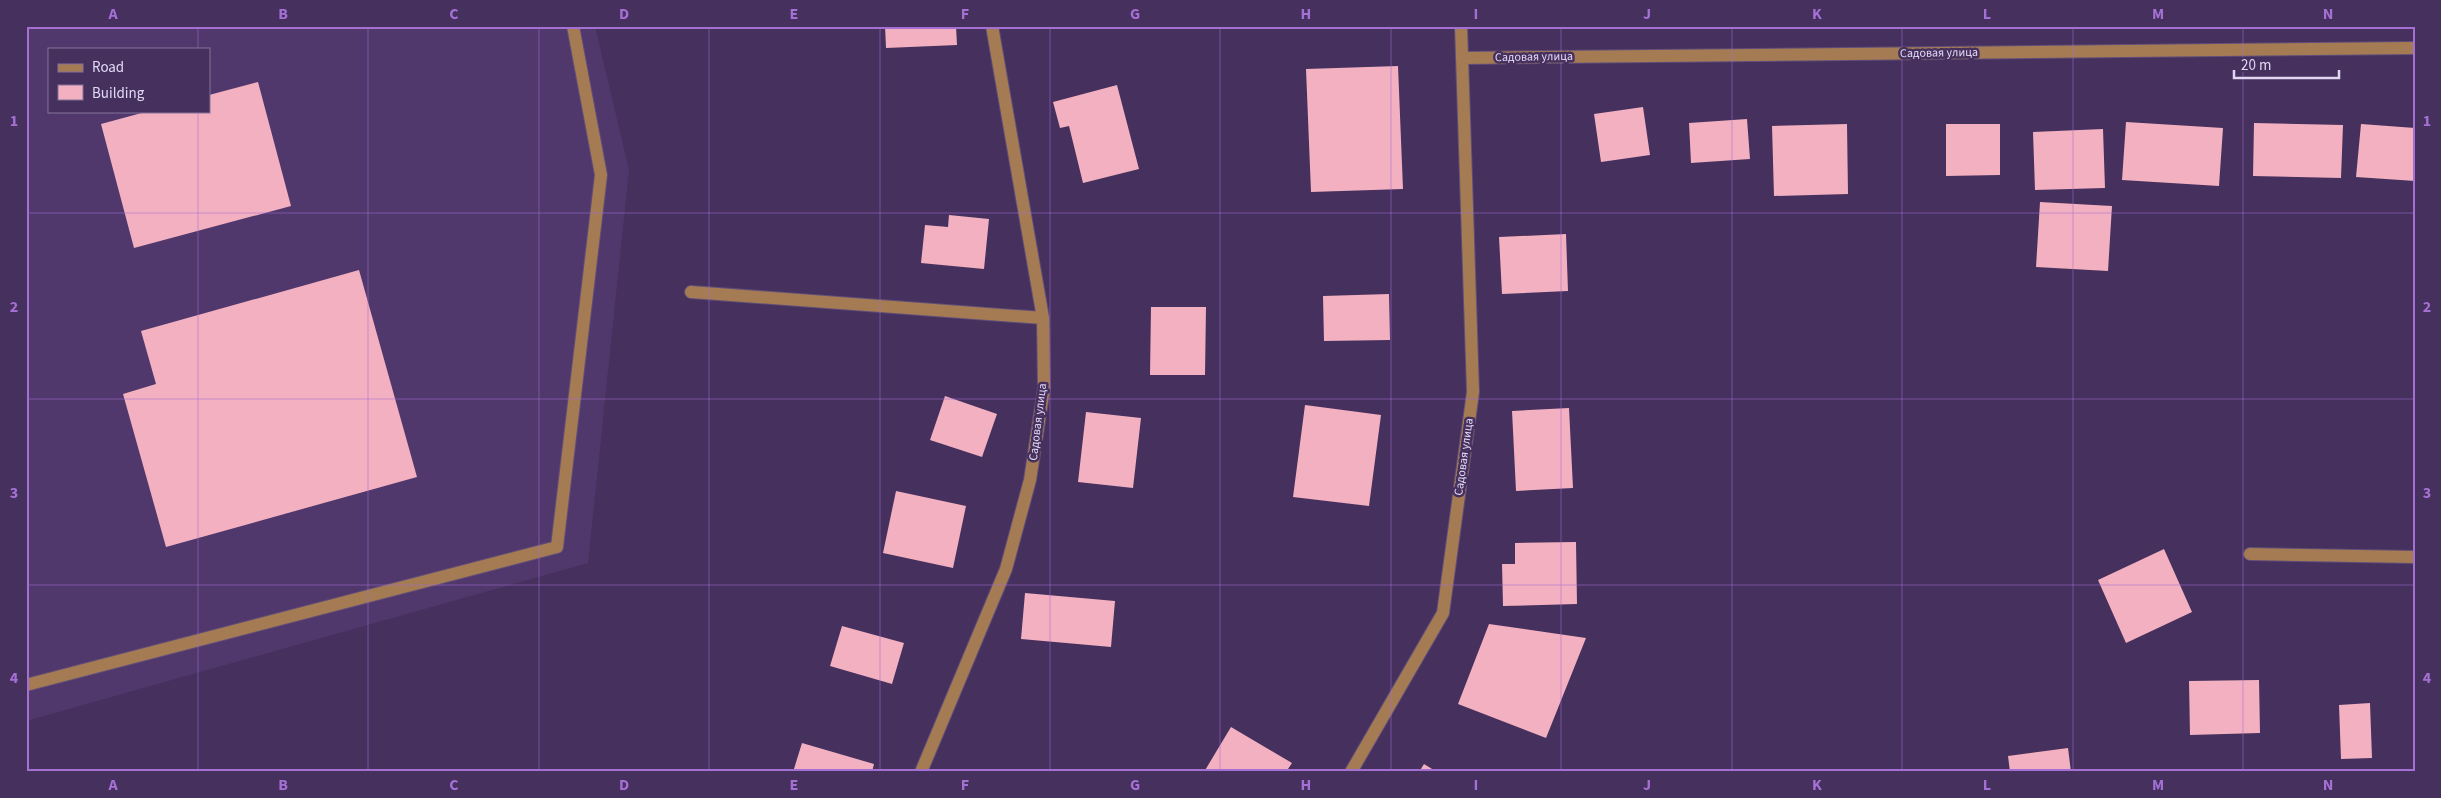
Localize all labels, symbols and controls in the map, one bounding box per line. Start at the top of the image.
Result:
text: A [107,3,118,25]
text: B [278,3,288,25]
text: C [449,3,459,25]
text: D [619,3,629,25]
text: E [790,3,798,25]
text: F [961,3,969,25]
text: G [1130,3,1140,25]
text: H [1301,3,1311,25]
text: I [1474,3,1478,25]
text: J [1643,3,1651,25]
text: K [1812,3,1822,25]
text: L [1983,3,1991,25]
text: M [2152,3,2164,25]
text: N [2323,3,2333,25]
street label: Садовая улица [1900,44,1978,62]
legend [48,48,210,112]
street label: Садовая улица [1495,48,1573,66]
scale bar [2234,48,2338,80]
text: 20 m [2241,55,2271,76]
text: Road [92,57,124,78]
text: Building [92,83,145,104]
text: 1 [10,110,18,132]
text: 1 [2423,110,2431,132]
text: 2 [10,296,18,318]
text: 2 [2423,296,2431,318]
street label: Садовая улица [1025,382,1051,462]
street label: Садовая улица [1450,417,1478,497]
text: 3 [10,482,18,504]
text: 3 [2423,482,2431,504]
text: 4 [10,667,19,689]
text: 4 [2423,667,2432,689]
text: A [107,774,118,796]
text: B [278,774,288,796]
text: C [449,774,459,796]
text: D [619,774,629,796]
text: E [790,774,798,796]
text: F [961,774,969,796]
text: G [1130,774,1140,796]
text: H [1301,774,1311,796]
text: I [1474,774,1478,796]
text: J [1643,774,1651,796]
text: K [1812,774,1822,796]
text: L [1983,774,1991,796]
text: M [2152,774,2164,796]
text: N [2323,774,2333,796]

